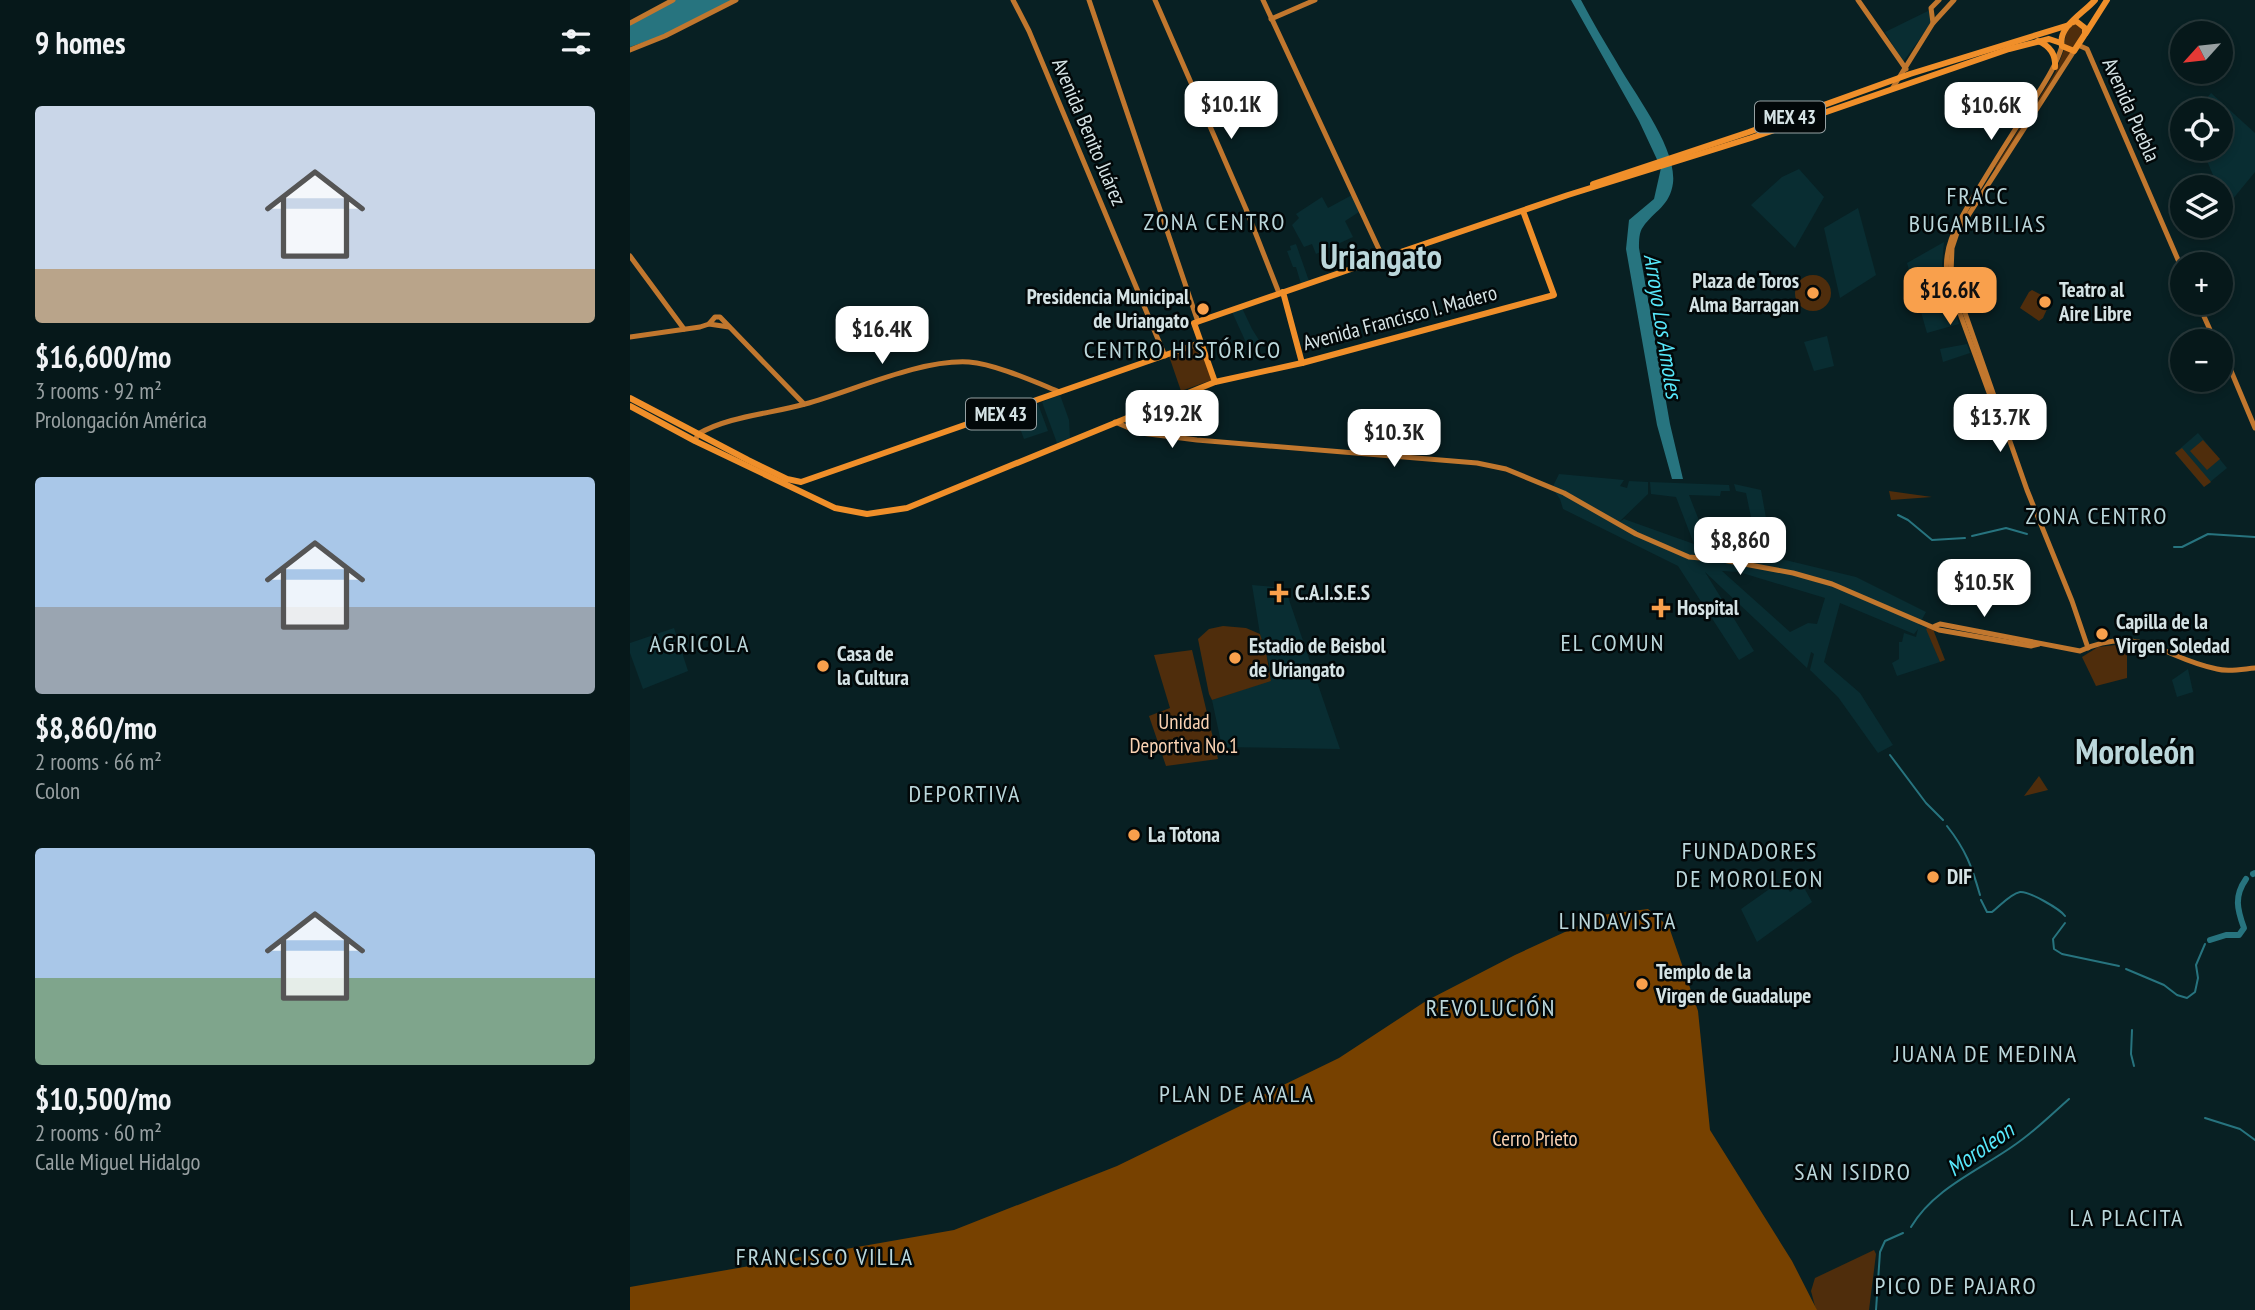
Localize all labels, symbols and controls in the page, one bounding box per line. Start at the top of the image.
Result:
north arrow [2170,21,2233,84]
map controls [2170,21,2233,392]
text: 9 homes [35,23,126,62]
icon: filters [557,23,595,61]
street label: Avenida Benito Juárez [1046,54,1133,210]
street label: Avenida Puebla [2097,54,2166,166]
pin: $10.1K [1174,82,1288,141]
pin: $10.6K [1934,82,2048,142]
text: $10.1K [1201,89,1261,118]
text: $10.6K [1961,90,2021,119]
button: locate [2170,98,2233,161]
road number: MEX 43 [1755,102,1825,132]
icon: home [252,151,378,277]
button: layers [2170,175,2233,238]
district label: FRACC BUGAMBILIAS [1909,180,2047,239]
district label: ZONA CENTRO [1144,206,1286,237]
district label: Uriangato [1320,233,1442,279]
water label: Arroyo Los Amoles [1638,252,1690,402]
button: + [2170,252,2233,315]
place label: Plaza de Toros Alma Barragan [1688,267,1799,318]
pin: $16.6K [1893,268,2007,327]
text: $16.6K [1920,275,1980,304]
place label: Teatro al Aire Libre [2058,276,2132,327]
street label: Avenida Francisco I. Madero [1300,279,1500,356]
place label: Presidencia Municipal de Uriangato [1027,283,1190,334]
marker: Plaza de Toros Alma Barragan [1805,285,1821,301]
marker: Teatro al Aire Libre [2037,294,2053,310]
marker: Presidencia Municipal de Uriangato [1195,301,1211,317]
pin: $16.4K [825,306,939,366]
text: $16.4K [852,314,912,343]
button: − [2170,329,2233,392]
district label: CENTRO HISTÓRICO [1084,334,1282,365]
text: $16,600/mo [35,337,171,376]
text: 3 rooms · 92 m² [35,376,162,405]
pin: $19.2K [1115,391,1229,450]
pin: $13.7K [1943,394,2057,454]
road number: MEX 43 [966,398,1036,430]
text: $19.2K [1142,398,1202,427]
text: $13.7K [1970,402,2030,431]
text: Prolongación América [35,405,207,434]
pin: $10.3K [1337,410,1451,469]
text: $10.3K [1364,417,1424,446]
district label: ZONA CENTRO [2026,500,2168,531]
pin: $8,860 [1683,518,1797,577]
icon: home [252,522,378,648]
text: $8,860 [1710,525,1770,554]
pin: $10.5K [1927,560,2041,619]
text: $10.5K [1954,567,2014,596]
place label: C.A.I.S.E.S [1295,579,1370,606]
marker: C.A.I.S.E.S [1269,583,1289,603]
place label: Hospital [1677,594,1740,621]
marker: Hospital [1651,598,1671,618]
place label: Capilla de la Virgen Soledad [2115,608,2229,659]
marker: Capilla de la Virgen Soledad [2094,626,2110,642]
district label: EL COMUN [1561,627,1665,658]
district label: AGRICOLA [650,628,750,659]
place label: Estadio de Beisbol de Uriangato [1249,632,1387,683]
place label: Casa de la Cultura [837,640,909,691]
marker: Estadio de Beisbol de Uriangato [1227,650,1243,666]
marker: Casa de la Cultura [815,658,831,674]
text: $8,860/mo [35,708,157,747]
park label: Unidad Deportiva No.1 [1130,708,1239,759]
district label: Moroleón [2075,728,2195,774]
text: 2 rooms · 66 m² [35,747,162,776]
text: Colon [35,776,80,805]
district label: DEPORTIVA [909,778,1021,809]
place label: La Totona [1148,821,1220,848]
marker: La Totona [1126,827,1142,843]
district label: FUNDADORES DE MOROLEON [1676,835,1824,894]
place label: DIF [1947,863,1972,890]
marker: DIF [1925,869,1941,885]
icon: home [252,893,378,1019]
district label: LINDAVISTA [1559,905,1677,936]
place label: Templo de la Virgen de Guadalupe [1655,958,1811,1009]
marker: Templo de la Virgen de Guadalupe [1634,976,1650,992]
district label: REVOLUCIÓN [1426,992,1556,1023]
district label: JUANA DE MEDINA [1893,1038,2078,1069]
district label: PLAN DE AYALA [1159,1078,1315,1109]
text: $10,500/mo [35,1079,171,1118]
water label: Moroleon [1940,1114,2021,1182]
text: 2 rooms · 60 m² [35,1118,162,1147]
park label: Cerro Prieto [1492,1125,1578,1152]
text: Calle Miguel Hidalgo [35,1147,201,1176]
district label: SAN ISIDRO [1794,1156,1912,1187]
district label: LA PLACITA [2070,1202,2184,1233]
district label: FRANCISCO VILLA [736,1241,914,1272]
district label: PICO DE PAJARO [1874,1270,2038,1301]

